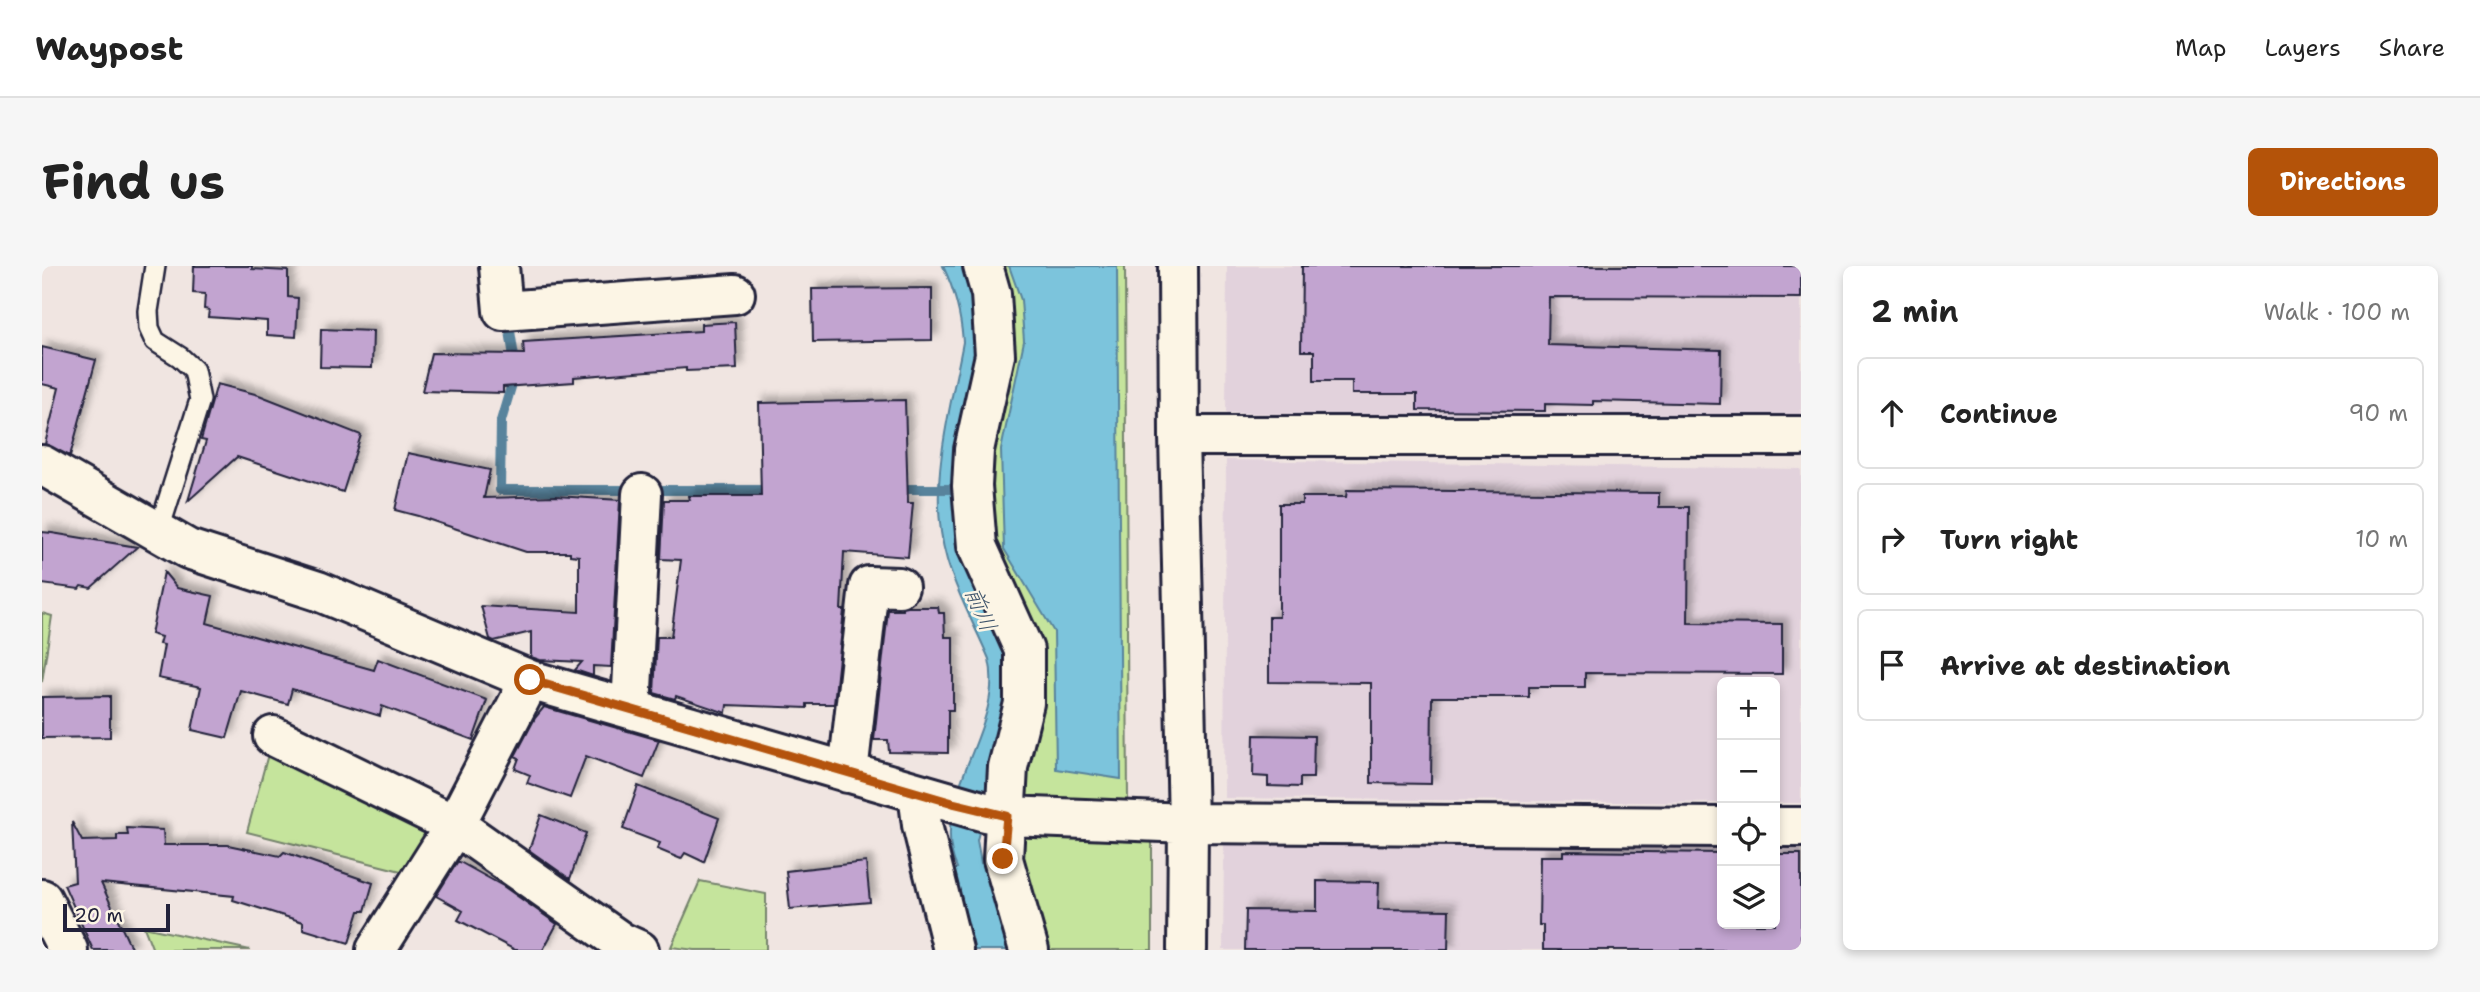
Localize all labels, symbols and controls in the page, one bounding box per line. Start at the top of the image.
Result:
text: Waypost [35,26,183,71]
text: Map [2175,32,2226,64]
text: Layers [2264,32,2341,64]
text: Share [2379,32,2445,64]
button: Directions [2248,148,2438,216]
text: Find us [42,149,225,215]
text: 2 min [1871,291,1958,332]
text: Walk · 100 m [2264,297,2410,327]
icon: ahead [1873,394,1911,432]
text: Continue [1940,396,2058,431]
text: 90 m [2348,398,2408,428]
icon: right [1873,520,1911,558]
text: Turn right [1940,522,2078,557]
text: 10 m [2355,524,2408,554]
water label: 前川 [958,582,1004,636]
icon: arrive [1873,646,1911,684]
text: Arrive at destination [1940,648,2230,683]
route start [514,664,545,695]
map controls [1717,677,1780,929]
button: + [1717,677,1780,740]
button: − [1717,740,1780,803]
button: locate [1717,803,1780,866]
route end [987,843,1018,874]
button: layers [1717,866,1780,929]
scale bar [63,901,170,933]
text: 20 m [74,903,123,928]

